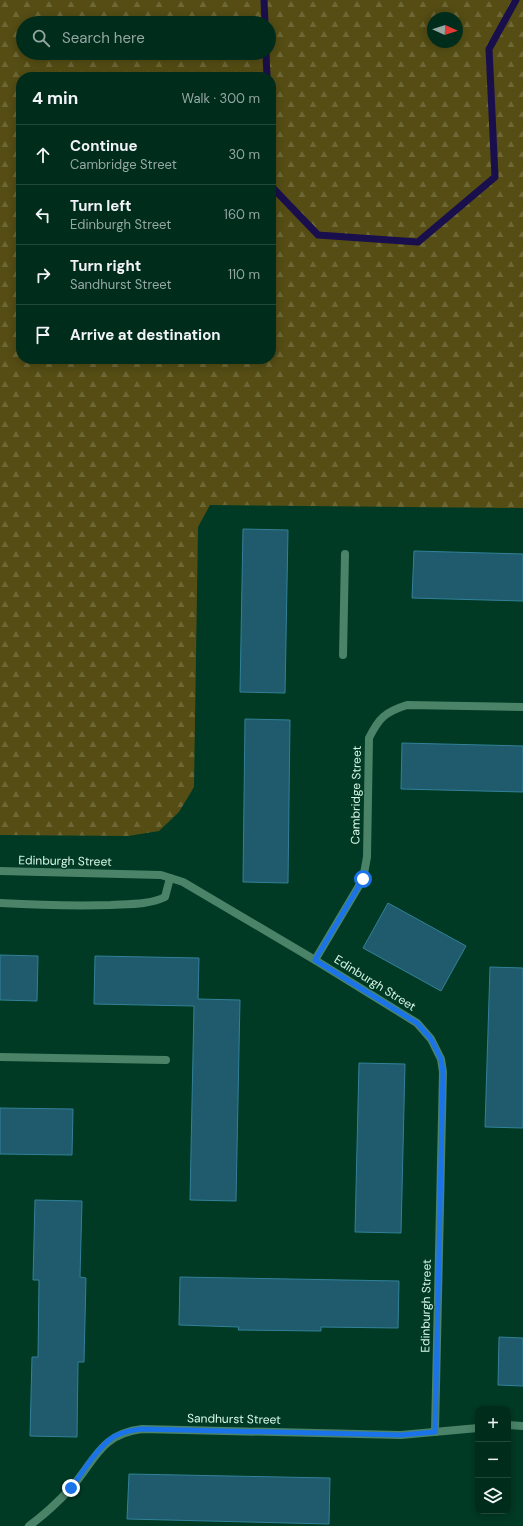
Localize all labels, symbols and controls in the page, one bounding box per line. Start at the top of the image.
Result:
north arrow [427,12,463,48]
search box [16,16,276,60]
icon: search [30,27,52,49]
text: Search here [62,28,145,48]
text: 4 min [32,87,78,109]
text: Walk · 300 m [182,90,260,107]
text: Continue [70,136,138,156]
icon: ahead [32,144,54,166]
text: 30 m [228,146,260,163]
text: Cambridge Street [70,156,177,173]
text: Turn left [70,196,131,216]
icon: left [32,204,54,226]
text: 160 m [224,206,260,223]
text: Edinburgh Street [70,216,171,233]
text: Turn right [70,256,141,276]
icon: right [32,264,54,286]
text: 110 m [228,266,260,283]
text: Sandhurst Street [70,276,172,293]
icon: arrive [32,324,54,346]
text: Arrive at destination [70,325,221,345]
street label: Cambridge Street [347,745,365,844]
street label: Edinburgh Street [18,852,112,870]
route start [354,870,372,888]
street label: Edinburgh Street [331,951,419,1015]
street label: Edinburgh Street [417,1259,435,1353]
map controls [475,1406,511,1514]
button: + [475,1406,511,1442]
street label: Sandhurst Street [187,1410,281,1428]
button: − [475,1442,511,1478]
button: layers [475,1478,511,1514]
route end [62,1479,80,1497]

